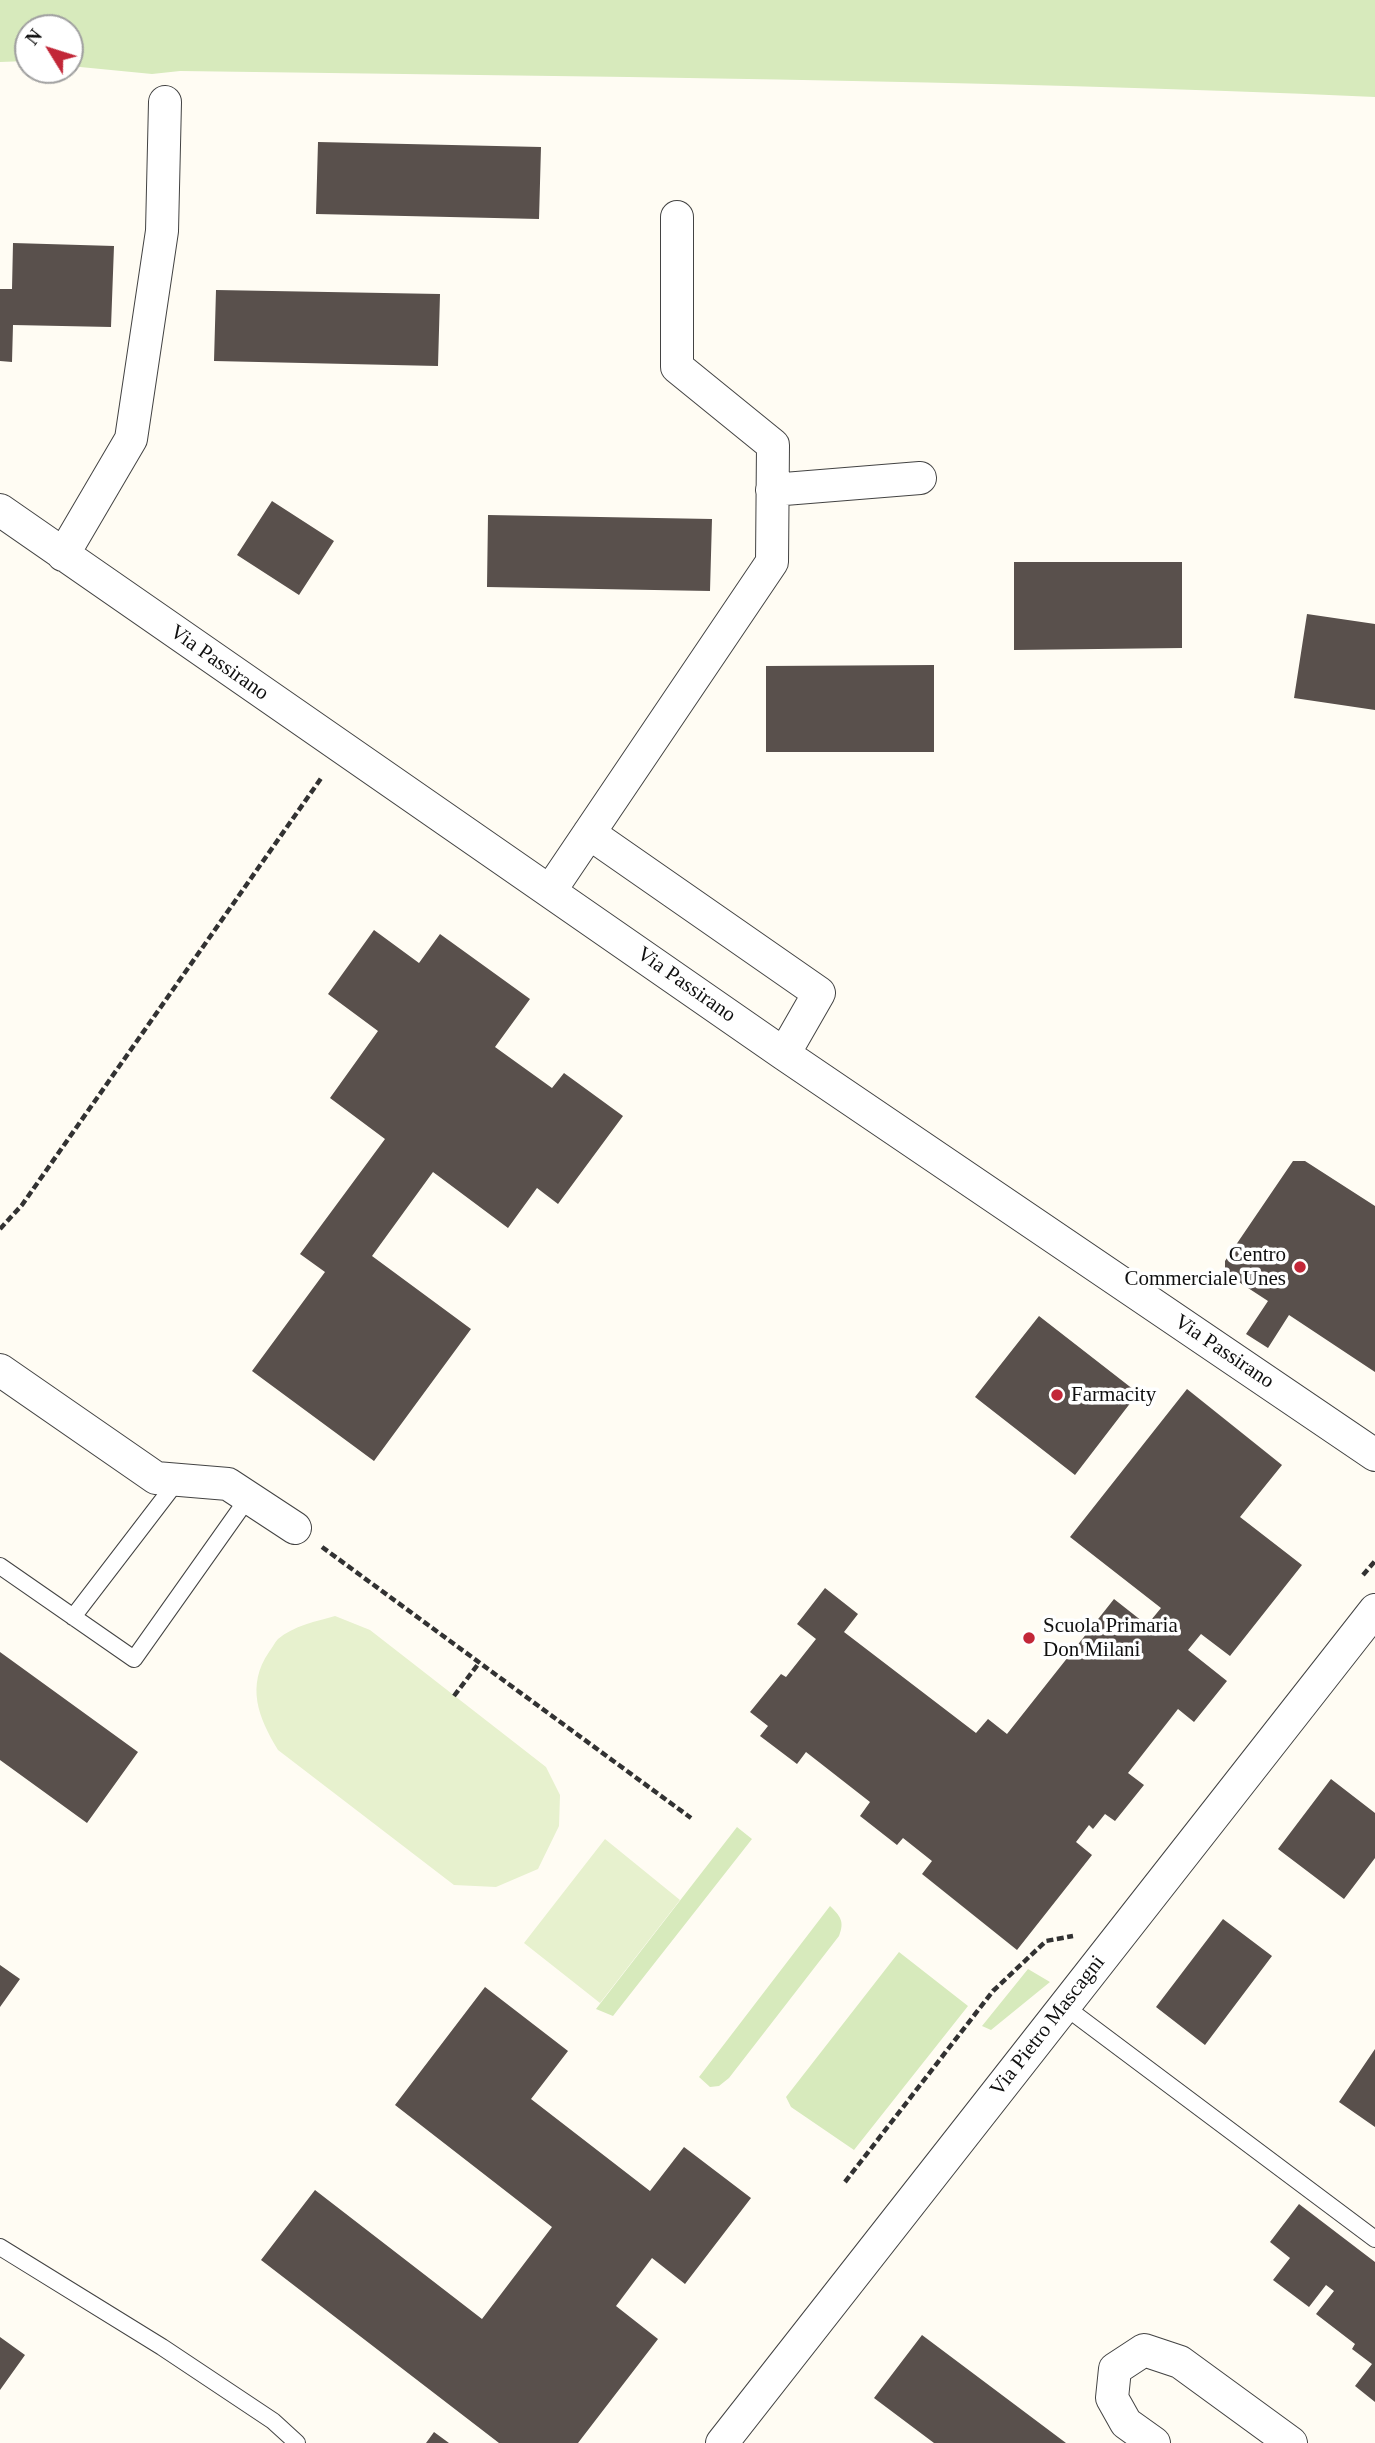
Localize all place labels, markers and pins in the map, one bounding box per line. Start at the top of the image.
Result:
place label: Centro Commerciale Unes [1124,1242,1286,1292]
marker: Centro Commerciale Unes [1292,1259,1308,1275]
place label: Farmacity [1071,1382,1156,1408]
marker: Farmacity [1049,1387,1065,1403]
place label: Scuola Primaria Don Milani [1043,1613,1178,1663]
marker: Scuola Primaria Don Milani [1021,1630,1037,1646]

